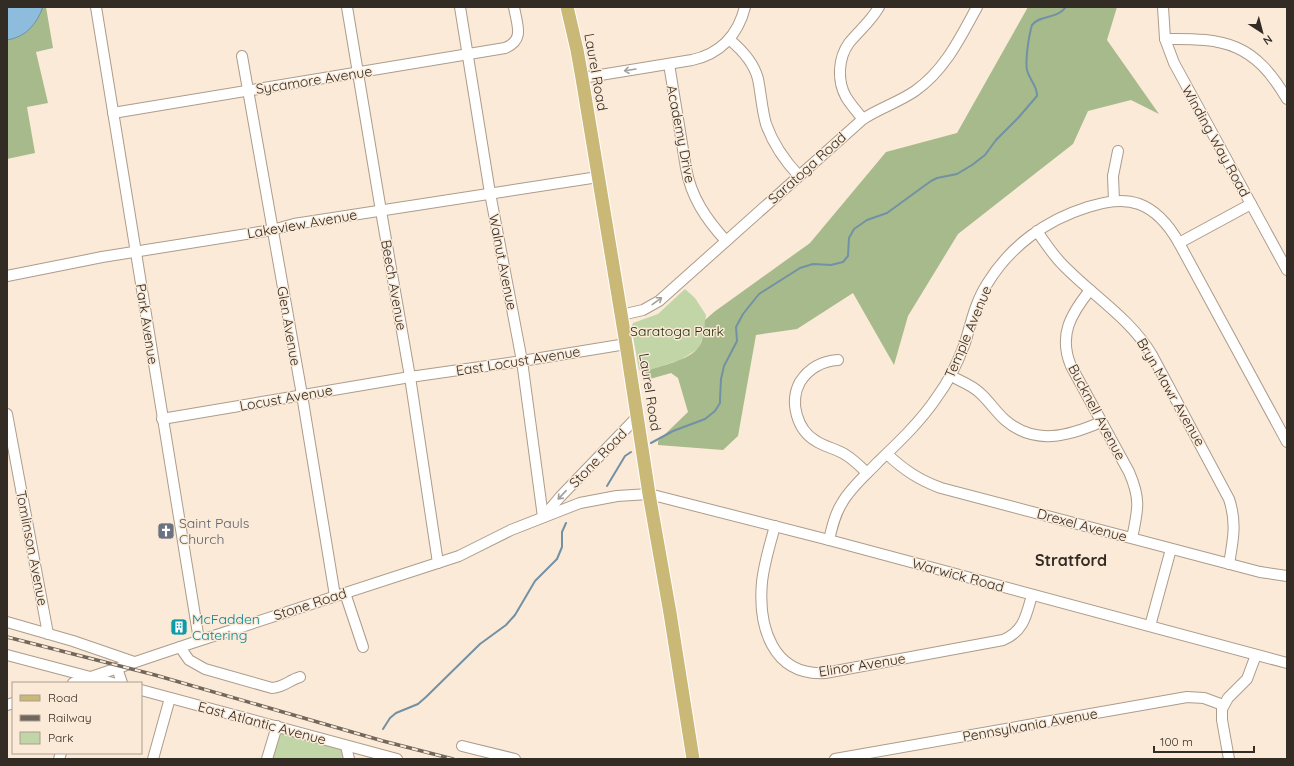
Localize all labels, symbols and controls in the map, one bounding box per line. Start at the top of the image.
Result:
north arrow [1242,12,1282,52]
street label: Laurel Road [580,32,612,112]
text: N [1260,32,1275,48]
street label: Sycamore Avenue [255,62,373,98]
one-way arrow [624,66,637,74]
street label: Winding Way Road [1178,82,1254,200]
street label: Academy Drive [663,84,699,185]
street label: Saratoga Road [764,128,850,208]
street label: Lakeview Avenue [246,205,359,243]
street label: Walnut Avenue [485,212,521,312]
street label: Beech Avenue [377,238,411,332]
street label: Park Avenue [132,282,162,366]
street label: Temple Avenue [940,283,996,381]
street label: Glen Avenue [273,285,305,367]
one-way arrow [652,297,663,306]
park label: Saratoga Park [630,322,724,340]
street label: Bryn Mawr Avenue [1133,335,1209,449]
street label: East Locust Avenue [455,342,582,380]
street label: Laurel Road [635,352,665,432]
street label: Bucknell Avenue [1064,361,1130,463]
street label: Locust Avenue [238,381,334,415]
street label: Stone Road [565,425,631,491]
street label: Tomlinson Avenue [12,489,52,607]
one-way arrow [557,490,566,501]
street label: Drexel Avenue [1035,504,1129,546]
place label: Saint Pauls Church [179,514,249,548]
church icon: Saint Pauls Church [156,521,176,541]
district label: Stratford [1035,550,1107,570]
street label: Warwick Road [910,554,1006,596]
street label: Stone Road [271,584,349,624]
place label: McFadden Catering [192,610,260,644]
building icon: McFadden Catering [169,617,189,637]
street label: Elinor Avenue [817,649,907,681]
legend [12,682,142,754]
text: Road [48,690,78,705]
street label: East Atlantic Avenue [196,697,328,749]
street label: Pennsylvania Avenue [961,704,1099,746]
text: Railway [48,710,92,725]
scale bar [1154,728,1254,754]
text: Park [48,730,73,745]
text: 100 m [1160,734,1193,749]

